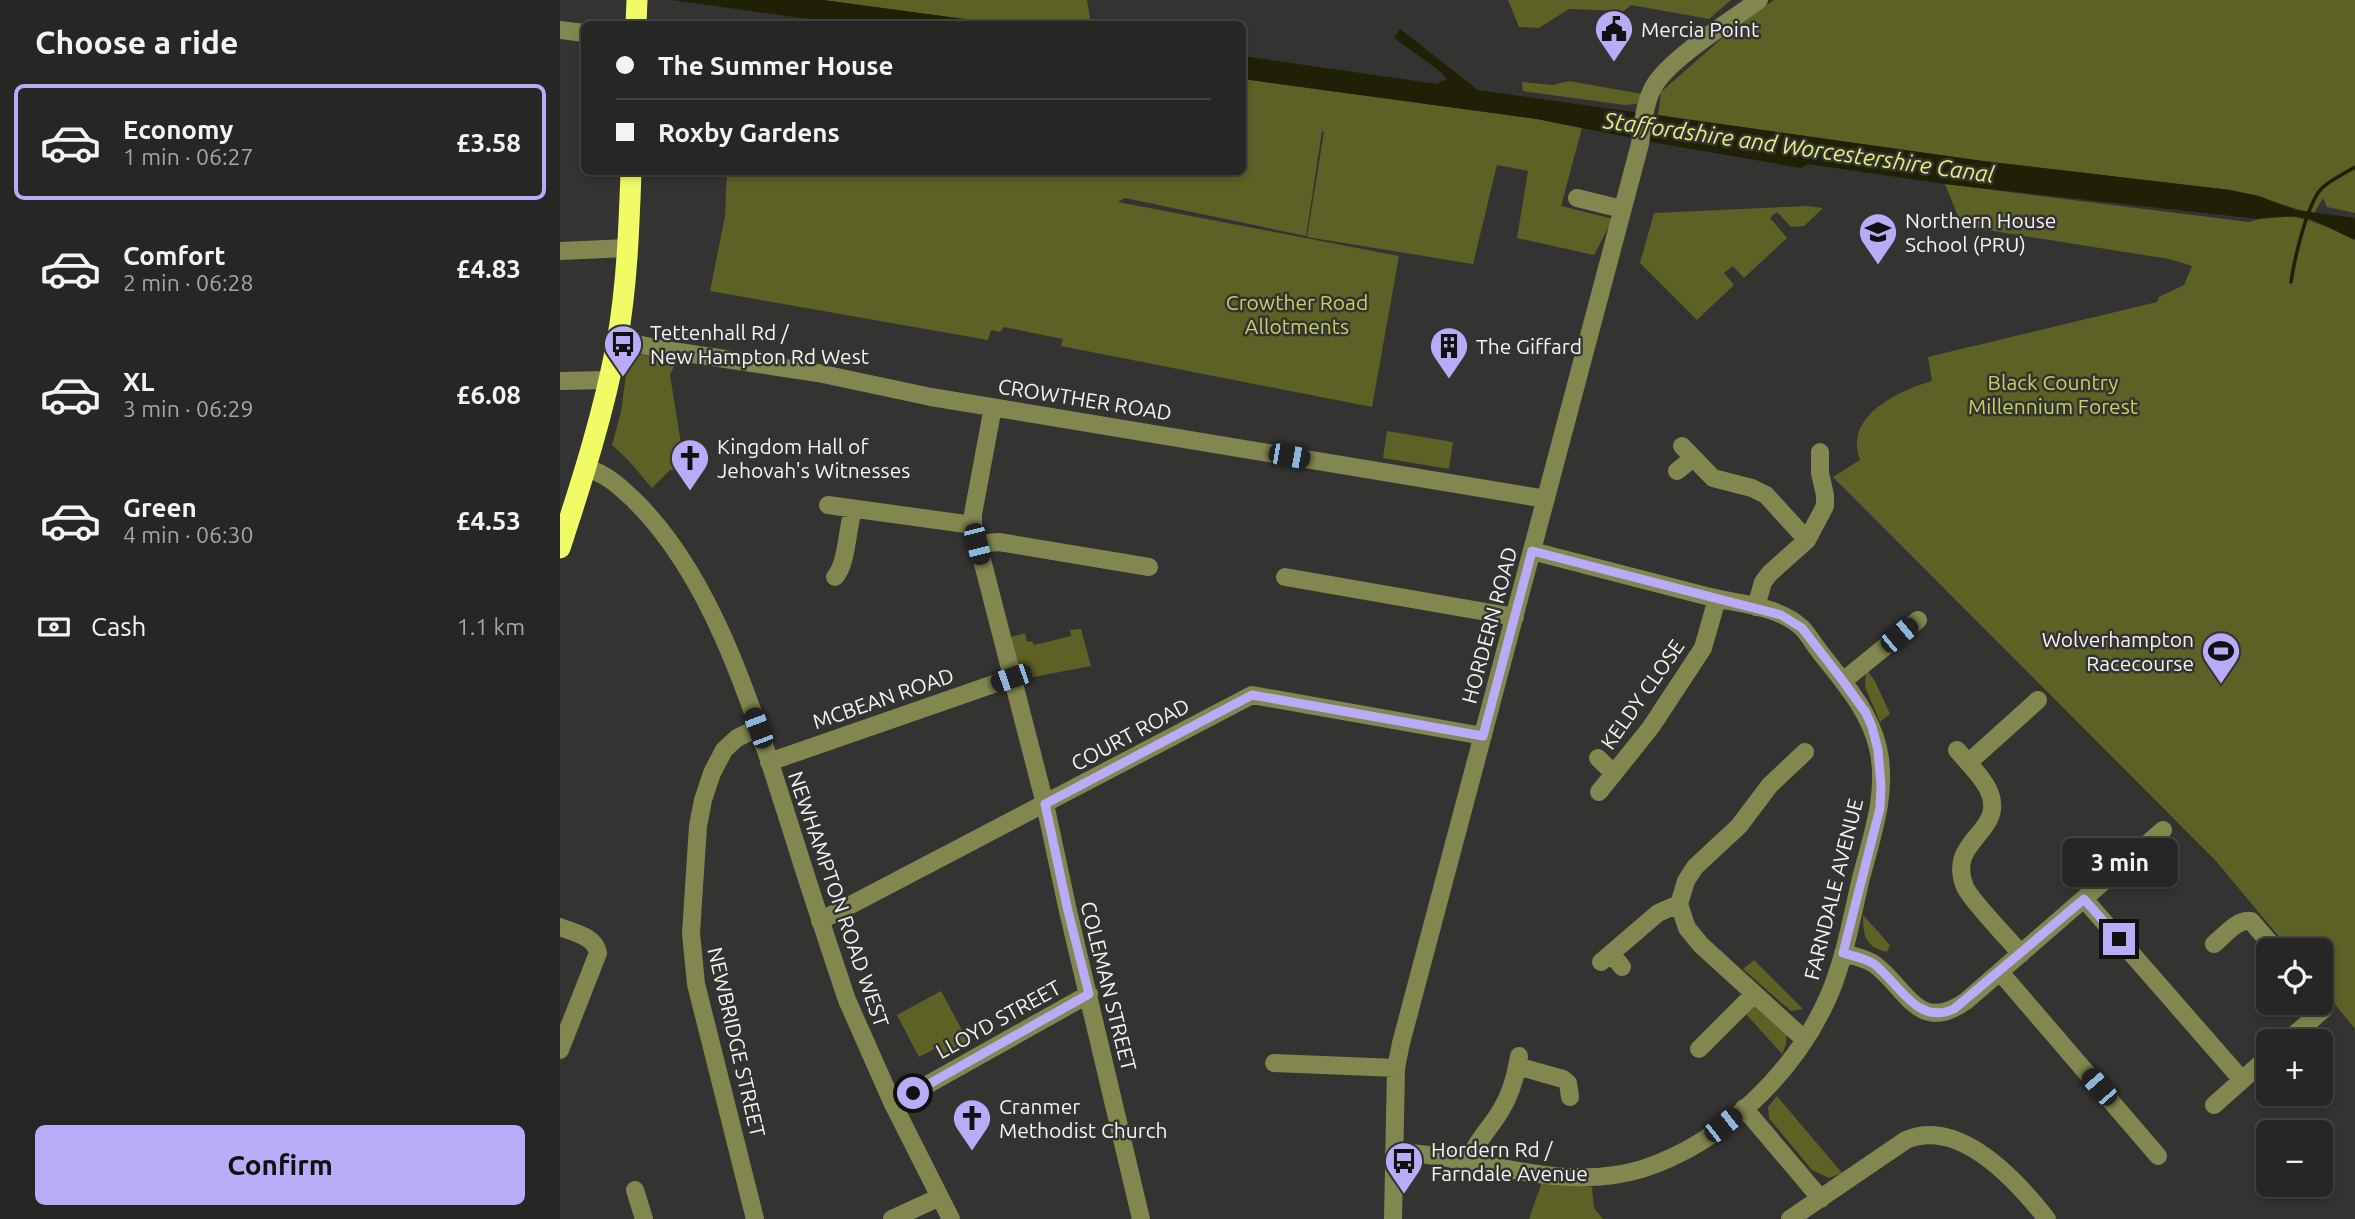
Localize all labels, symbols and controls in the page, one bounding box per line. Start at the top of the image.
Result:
public building icon: Mercia Point [1593,8,1635,63]
place label: Mercia Point [1641,17,1759,41]
text: Choose a ride [35,24,238,60]
text: The Summer House [658,51,894,80]
water label: Staffordshire and Worcestershire Canal [1601,107,1997,188]
icon: car [39,111,102,174]
text: Economy [123,115,233,144]
text: Roxby Gardens [658,118,840,147]
text: £3.58 [456,128,521,157]
text: 1 min · 06:27 [123,144,254,169]
place label: Northern House School (PRU) [1905,208,2056,256]
school or university icon: Northern House School (PRU) [1857,211,1899,266]
icon: car [39,237,102,300]
text: Comfort [123,241,226,270]
text: £4.83 [456,254,521,283]
text: 2 min · 06:28 [123,270,254,295]
park label: Crowther Road Allotments [1226,290,1368,338]
place label: Tettenhall Rd / New Hampton Rd West [650,320,869,368]
bus stop icon: Tettenhall Rd / New Hampton Rd West [602,323,644,378]
building icon: The Giffard [1428,325,1470,380]
place label: The Giffard [1476,334,1582,358]
icon: car [39,363,102,426]
text: XL [123,367,154,396]
park label: Black Country Millennium Forest [1968,370,2138,418]
street label: CROWTHER ROAD [996,373,1174,425]
text: £6.08 [456,380,521,409]
text: 3 min · 06:29 [123,396,254,421]
place label: Kingdom Hall of Jehovah's Witnesses [717,434,910,482]
church icon: Kingdom Hall of Jehovah's Witnesses [669,437,711,492]
car [1267,442,1312,470]
icon: car [39,489,102,552]
text: Green [123,493,197,522]
text: £4.53 [456,506,521,535]
car [962,521,993,567]
text: 4 min · 06:30 [123,522,254,547]
street label: HORDERN ROAD [1457,544,1521,706]
icon: cash [35,608,73,646]
text: Cash [91,612,146,641]
car [1877,613,1922,657]
text: 1.1 km [457,614,525,639]
place label: Wolverhampton Racecourse [2042,627,2194,675]
sports icon: Wolverhampton Racecourse [2200,630,2242,685]
street label: KELDY CLOSE [1595,635,1689,753]
car [988,661,1035,695]
street label: MCBEAN ROAD [809,663,957,733]
street label: COURT ROAD [1067,693,1193,775]
car [741,705,776,751]
street label: NEWHAMPTON ROAD WEST [784,768,894,1030]
street label: FARNDALE AVENUE [1799,796,1867,982]
callout: 3 min [2061,838,2177,886]
text: 3 min [2091,850,2149,875]
street label: COLEMAN STREET [1076,899,1142,1074]
route end [2103,923,2135,955]
map controls [2256,938,2333,1197]
button: locate [2256,938,2333,1015]
street label: NEWBRIDGE STREET [703,945,771,1140]
street label: LLOYD STREET [931,975,1065,1063]
button: + [2256,1029,2333,1106]
car [2078,1064,2121,1110]
route start [897,1077,929,1109]
place label: Cranmer Methodist Church [999,1094,1167,1142]
church icon: Cranmer Methodist Church [951,1097,993,1152]
car [1700,1104,1747,1146]
button: − [2256,1120,2333,1197]
button: Confirm [35,1125,525,1205]
place label: Hordern Rd / Farndale Avenue [1431,1137,1588,1185]
bus stop icon: Hordern Rd / Farndale Avenue [1383,1140,1425,1195]

